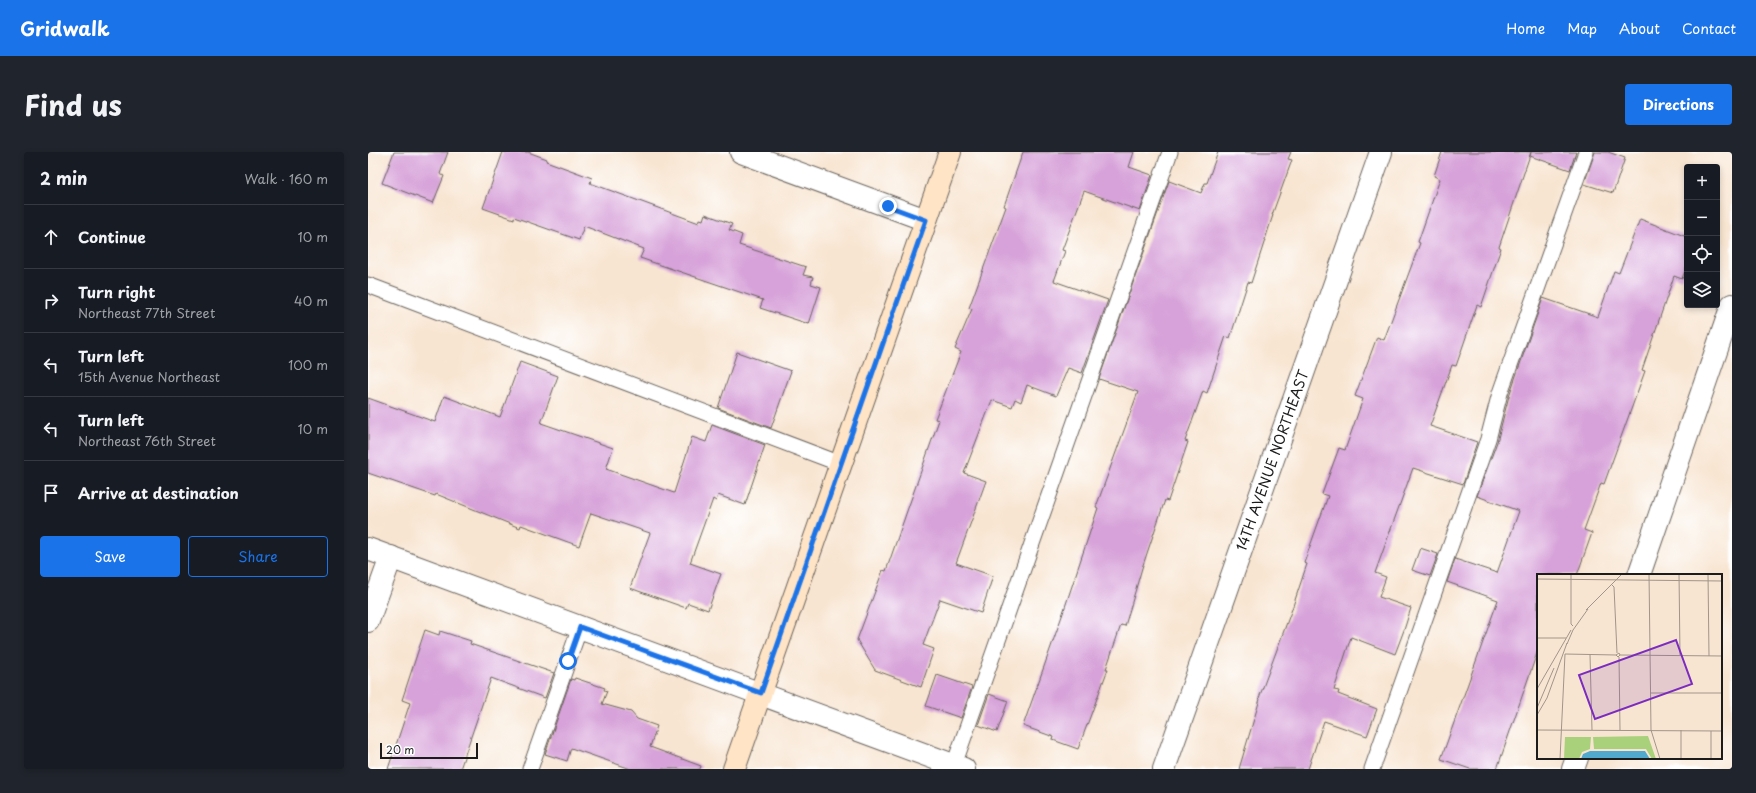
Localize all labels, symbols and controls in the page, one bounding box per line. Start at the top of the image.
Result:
text: Gridwalk [20,14,110,42]
text: Home [1506,18,1545,39]
text: Map [1567,18,1597,39]
text: About [1619,18,1660,39]
text: Contact [1682,18,1736,39]
text: Find us [24,83,122,126]
button: Directions [1625,84,1732,125]
map controls [1684,164,1720,308]
button: + [1684,164,1720,200]
text: 2 min [40,165,87,191]
text: Walk · 160 m [245,169,328,188]
route end [879,197,897,215]
button: − [1684,200,1720,236]
text: Continue [78,225,146,248]
icon: ahead [40,226,62,248]
text: 10 m [298,227,328,246]
button: locate [1684,236,1720,272]
button: layers [1684,272,1720,308]
text: Turn right [78,280,155,303]
icon: right [40,290,62,312]
text: 40 m [294,291,328,310]
text: Northeast 77th Street [78,303,215,322]
text: Turn left [78,344,144,367]
icon: left [40,354,62,376]
text: 100 m [288,355,328,374]
text: 15th Avenue Northeast [78,367,220,386]
street label: 14TH AVENUE NORTHEAST [1231,367,1314,554]
text: Turn left [78,408,144,431]
icon: left [40,418,62,440]
text: 10 m [298,419,328,438]
text: Northeast 76th Street [78,431,216,450]
text: Arrive at destination [78,481,239,504]
icon: arrive [40,482,62,504]
button: Save [40,536,180,577]
button: Share [188,536,328,577]
inset map [1537,574,1722,759]
route start [559,652,577,670]
scale bar [380,741,478,760]
text: 20 m [386,741,414,758]

